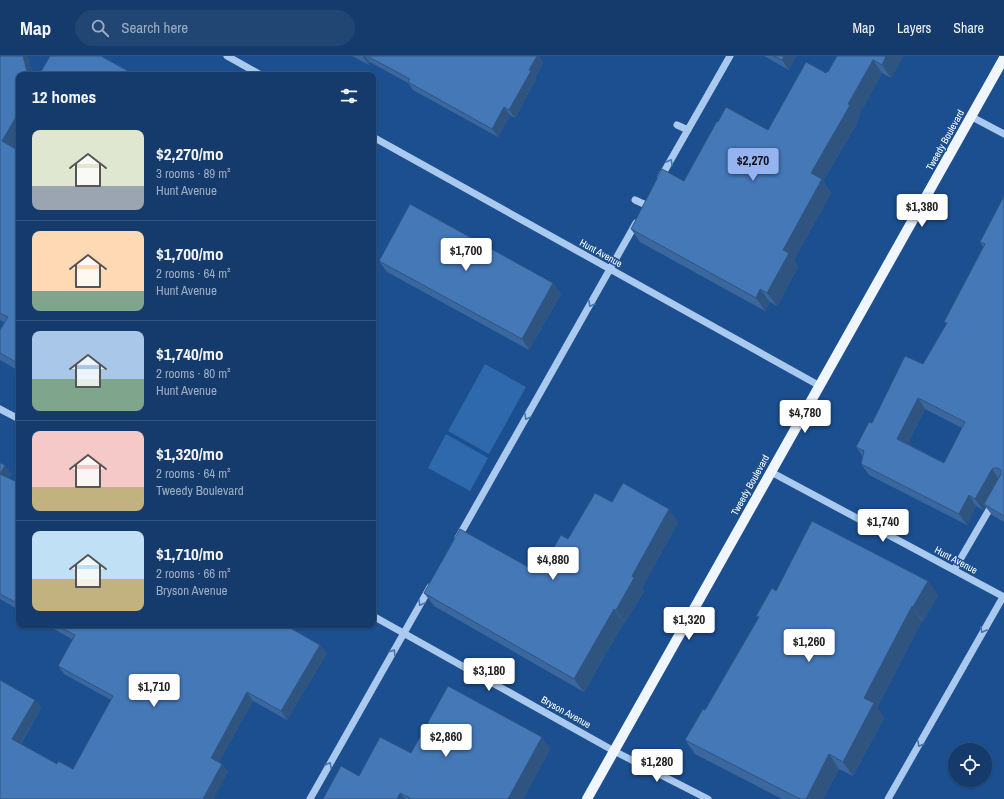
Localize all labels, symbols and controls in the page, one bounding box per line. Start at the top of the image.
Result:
search box [75,10,355,46]
text: Map [20,15,51,41]
icon: search [89,17,111,39]
text: Search here [121,17,188,38]
text: Map [853,19,875,37]
text: Layers [897,19,931,37]
text: Share [953,19,984,37]
text: 12 homes [32,85,96,108]
icon: filters [338,85,360,107]
street label: Tweedy Boulevard [923,107,967,173]
text: $2,270/mo [156,142,223,165]
icon: home [64,146,112,194]
pin: $2,270 [720,148,786,182]
text: $2,270 [737,152,769,169]
one-way arrow [665,159,672,166]
text: 3 rooms · 89 m² [156,165,231,182]
text: Hunt Avenue [156,182,217,199]
pin: $1,380 [889,194,955,228]
text: $1,380 [906,198,938,215]
street label: Hunt Avenue [577,236,625,270]
pin: $1,700 [433,238,499,272]
text: $1,700/mo [156,242,223,265]
text: $1,700 [450,242,482,259]
icon: home [64,247,112,295]
text: 2 rooms · 64 m² [156,265,231,282]
text: Hunt Avenue [156,282,217,299]
one-way arrow [588,299,596,307]
text: $1,740/mo [156,342,223,365]
icon: home [64,347,112,395]
text: 2 rooms · 80 m² [156,365,231,382]
text: Hunt Avenue [156,382,217,399]
pin: $4,780 [772,400,838,434]
text: $4,780 [789,404,821,421]
one-way arrow [524,413,531,420]
text: $1,320/mo [156,442,223,465]
icon: home [64,447,112,495]
street label: Tweedy Boulevard [728,452,772,518]
text: 2 rooms · 64 m² [156,465,231,482]
text: Tweedy Boulevard [156,482,244,499]
pin: $1,740 [850,509,916,543]
text: $1,740 [867,513,899,530]
text: $1,710/mo [156,542,223,565]
street label: Hunt Avenue [932,543,980,577]
icon: home [64,547,112,595]
pin: $4,880 [520,547,586,581]
text: $4,880 [537,551,569,568]
text: 2 rooms · 66 m² [156,565,231,582]
text: Bryson Avenue [156,582,228,599]
one-way arrow [419,599,426,606]
pin: $1,320 [656,607,722,641]
text: $1,320 [673,611,705,628]
one-way arrow [981,626,988,633]
pin: $1,260 [776,629,842,663]
text: $1,260 [793,633,825,650]
one-way arrow [388,649,396,656]
pin: $3,180 [456,658,522,692]
text: $3,180 [473,662,505,679]
pin: $1,710 [121,674,187,708]
text: $1,710 [138,678,170,695]
street label: Bryson Avenue [539,693,594,731]
pin: $2,860 [413,724,479,758]
text: $2,860 [430,728,462,745]
one-way arrow [917,739,924,747]
map controls [948,743,992,787]
button: locate [948,743,992,787]
pin: $1,280 [624,749,690,783]
text: $1,280 [641,753,673,770]
one-way arrow [324,762,331,769]

